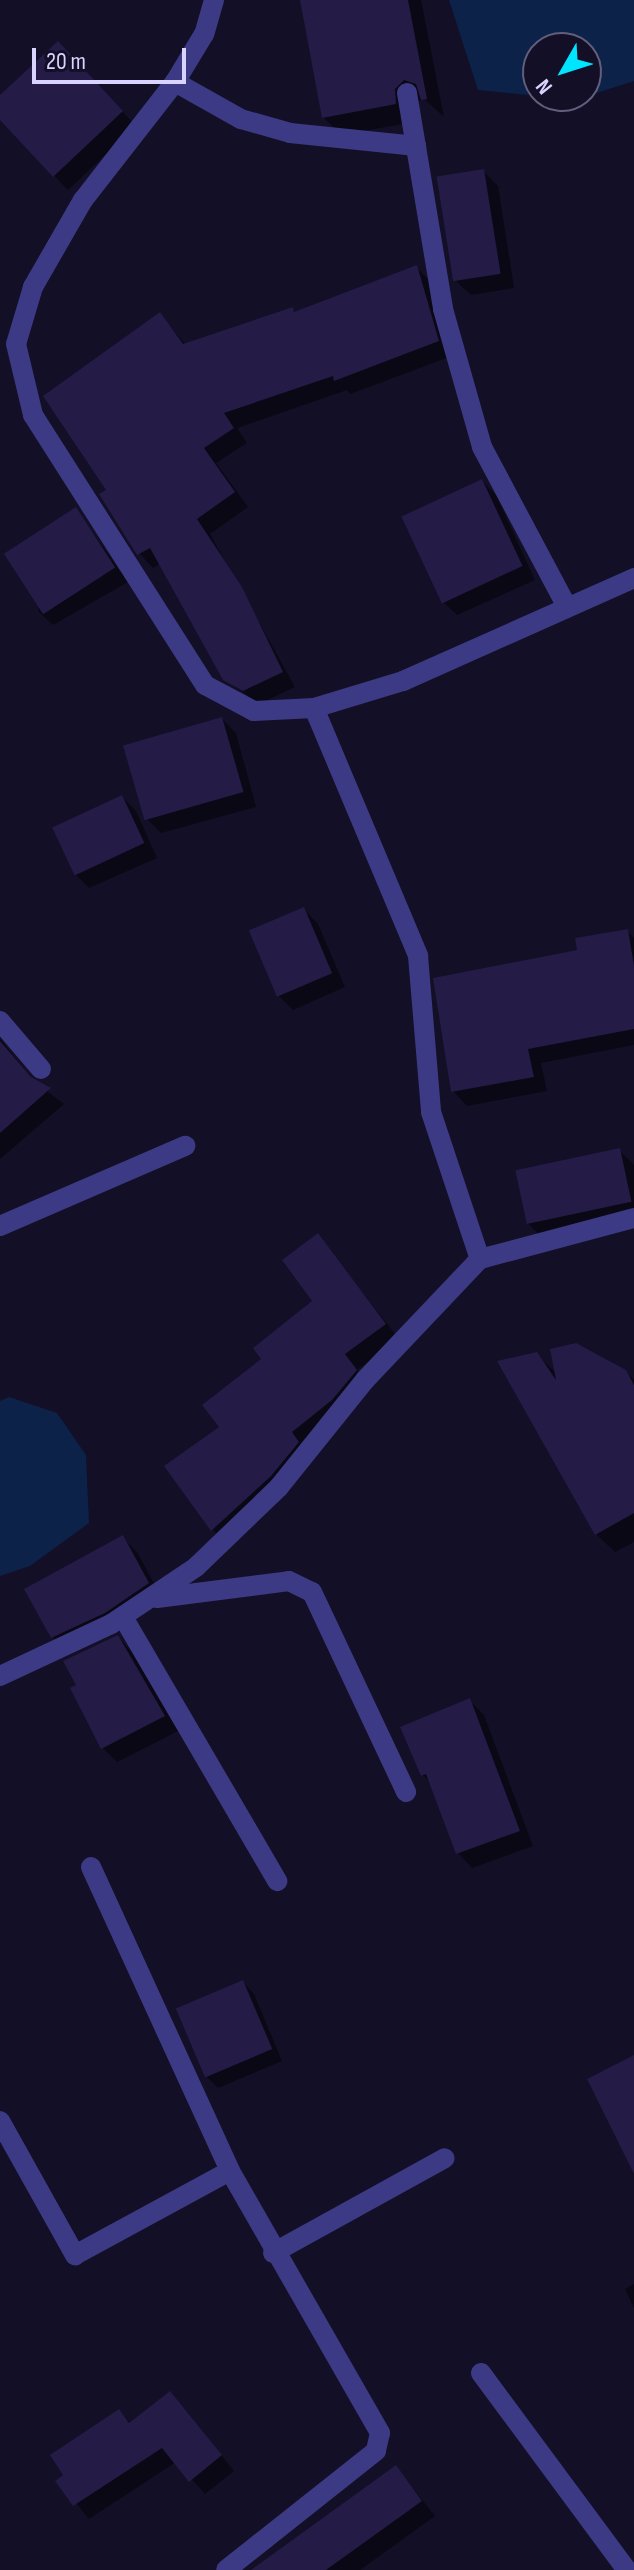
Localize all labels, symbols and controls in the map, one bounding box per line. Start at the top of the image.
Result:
scale bar [36,32,190,82]
north arrow [522,32,602,112]
text: 20 m [46,47,86,76]
text: N [530,73,559,99]

